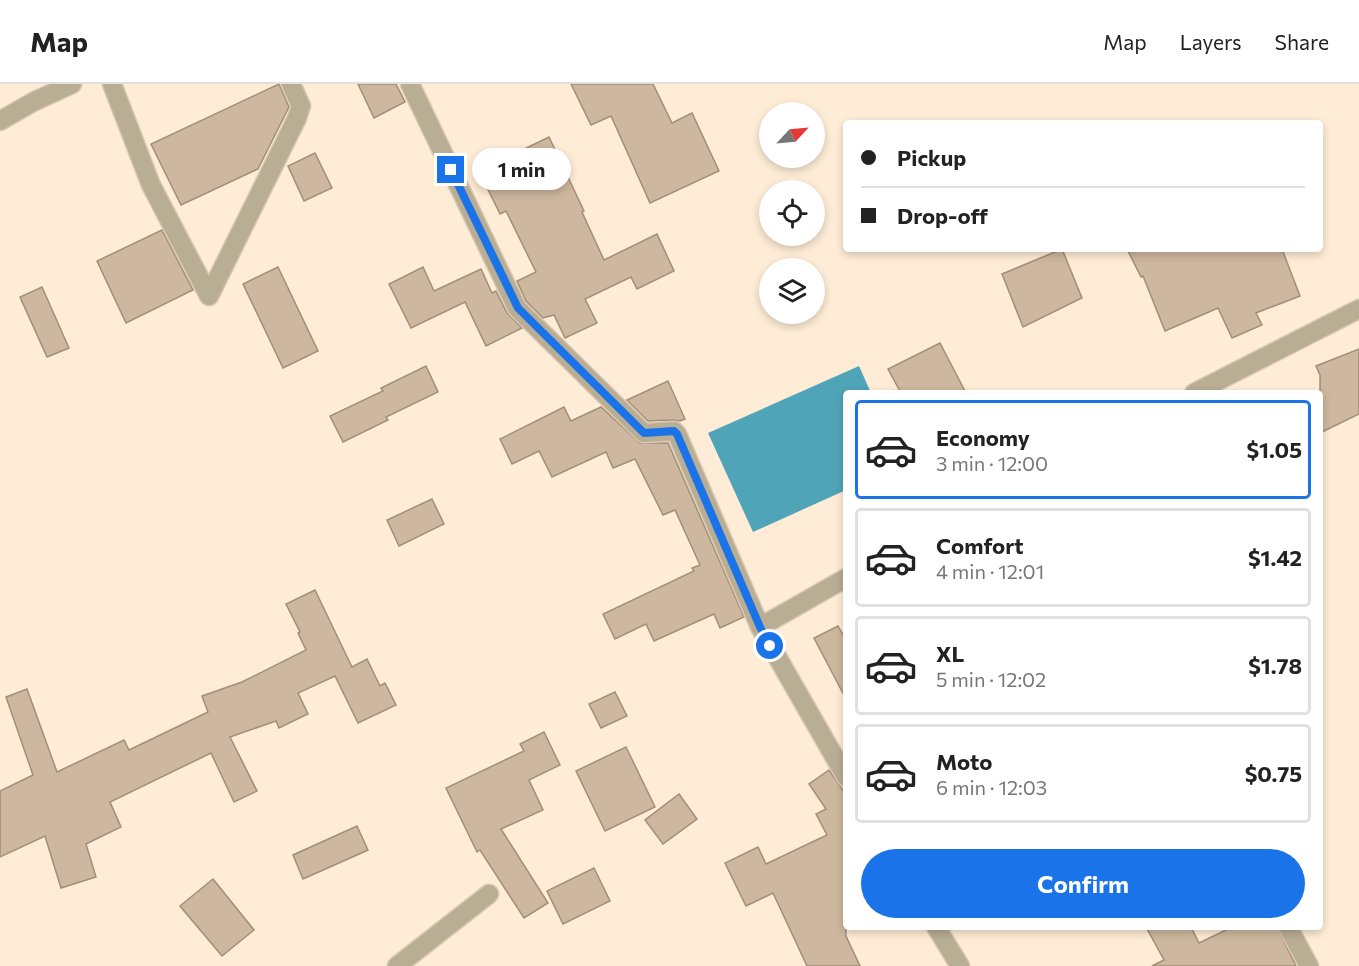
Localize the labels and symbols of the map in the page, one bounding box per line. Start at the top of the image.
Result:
north arrow [759,102,825,168]
callout: 1 min [472,149,571,191]
route end [437,156,464,183]
route start [756,632,783,659]

